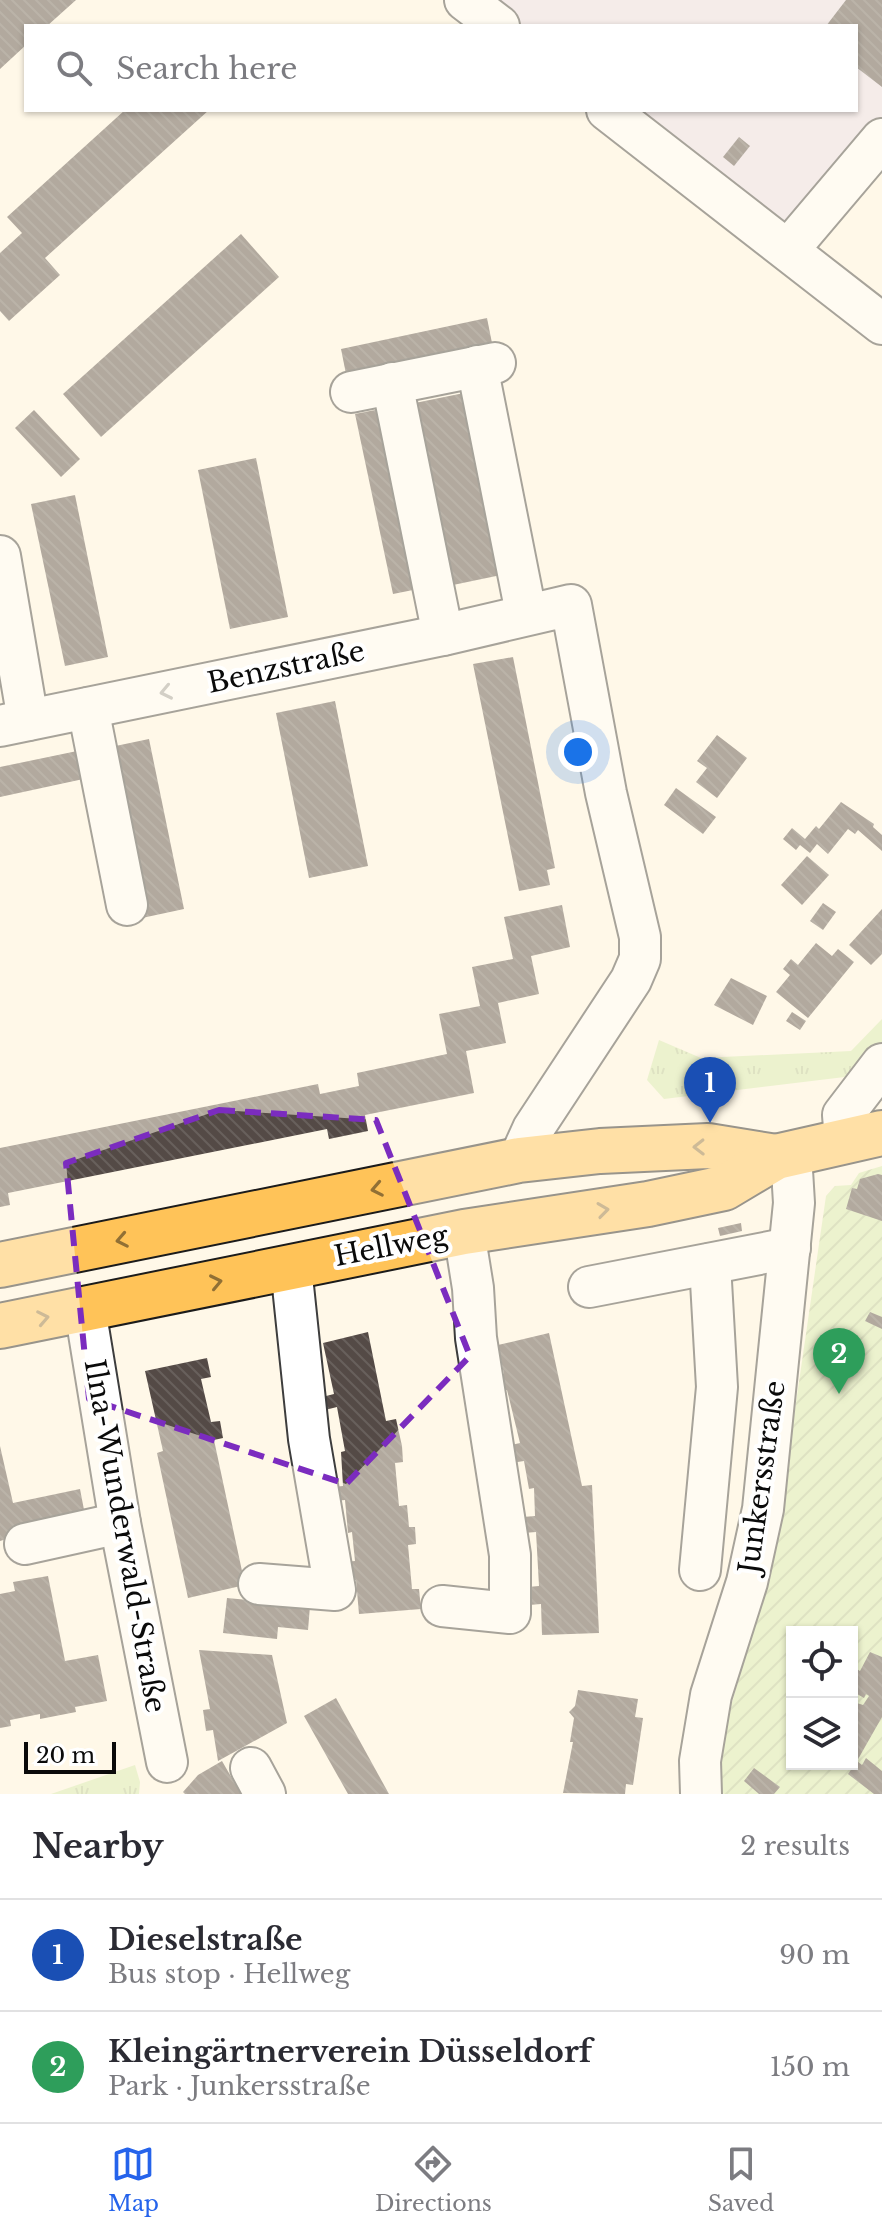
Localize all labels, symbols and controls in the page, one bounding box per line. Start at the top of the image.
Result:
search box [24,24,858,112]
icon: search [52,46,96,90]
text: Search here [116,50,297,87]
street label: Benzstraße [204,633,368,701]
one-way arrow [159,682,173,699]
your location [558,732,598,772]
pin: 1 [684,1057,736,1123]
one-way arrow [692,1138,705,1155]
one-way arrow [370,1180,384,1197]
one-way arrow [596,1202,610,1219]
street label: Hellweg [331,1218,452,1274]
one-way arrow [115,1231,129,1248]
one-way arrow [209,1274,223,1291]
one-way arrow [36,1310,49,1327]
pin: 2 [813,1328,865,1394]
street label: Ilna-Wunderwald-Straße [77,1357,173,1715]
street label: Junkersstraße [731,1378,793,1580]
map controls [786,1626,858,1770]
button: locate [786,1626,858,1698]
button: layers [786,1698,858,1770]
scale bar [24,1738,116,1774]
text: 20 m [36,1742,95,1769]
text: Nearby [32,1825,164,1867]
text: 2 results [740,1830,850,1862]
text: Dieselstraße [108,1921,303,1958]
text: 1 [52,1939,64,1971]
text: 90 m [779,1939,850,1971]
text: Bus stop · Hellweg [108,1958,350,1990]
text: Kleingärtnerverein Düsseldorf [108,2033,592,2070]
text: 2 [50,2051,66,2083]
text: 150 m [770,2051,850,2083]
text: Park · Junkersstraße [108,2070,371,2102]
tab: Map [108,2142,159,2217]
tab: Directions [375,2142,492,2217]
tab: Saved [708,2142,774,2217]

